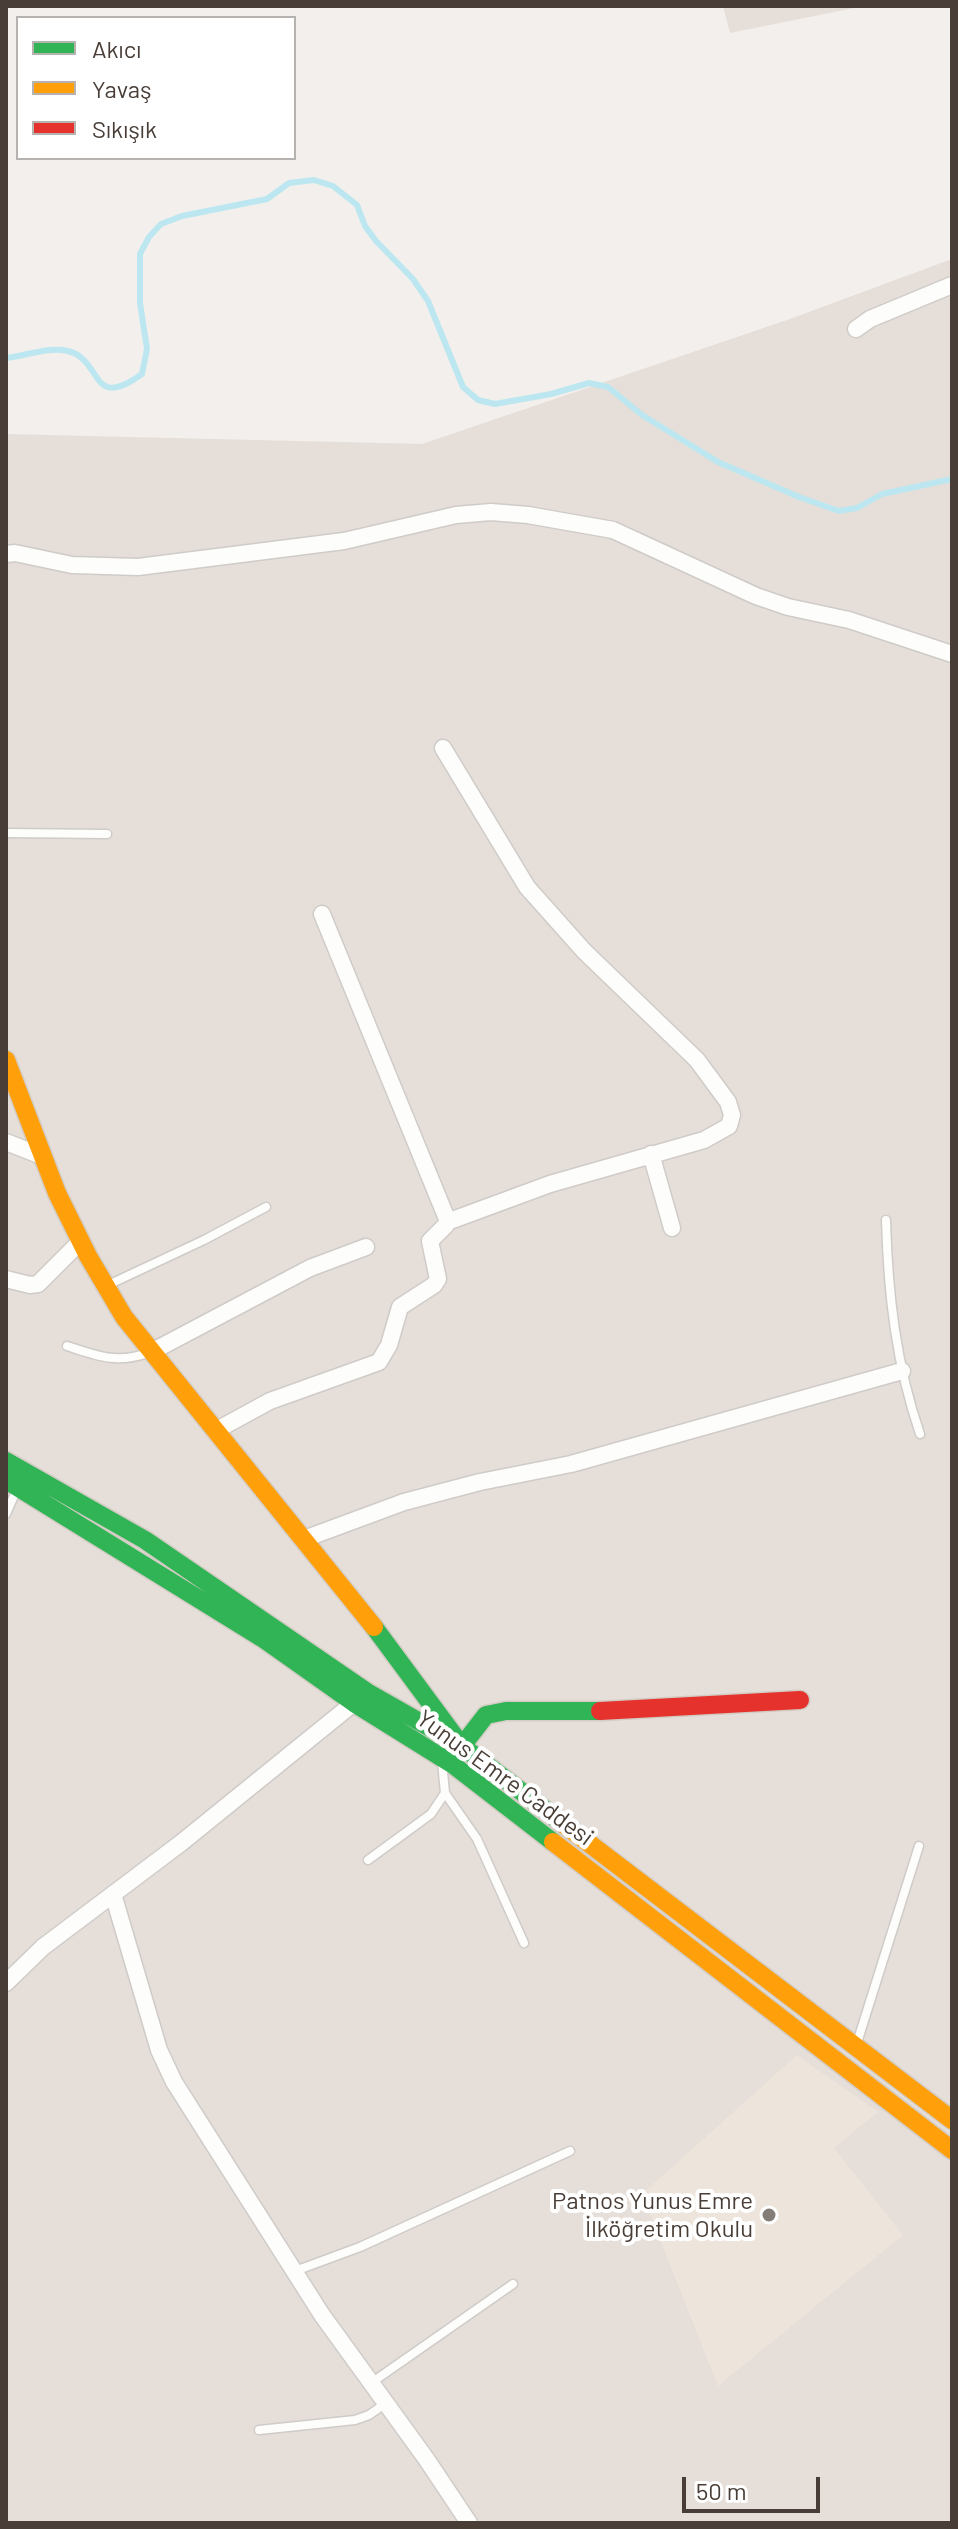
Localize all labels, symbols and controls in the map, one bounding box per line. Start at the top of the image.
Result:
legend [16,16,296,160]
text: Akıcı [92,34,141,63]
text: Yavaş [92,74,152,103]
text: Sıkışık [92,114,157,143]
street label: Yunus Emre Caddesi [411,1704,599,1852]
place label: Patnos Yunus Emre İlköğretim Okulu [552,2187,753,2243]
marker: Patnos Yunus Emre İlköğretim Okulu [760,2206,778,2224]
scale bar [686,2461,824,2511]
text: 50 m [696,2476,747,2505]

